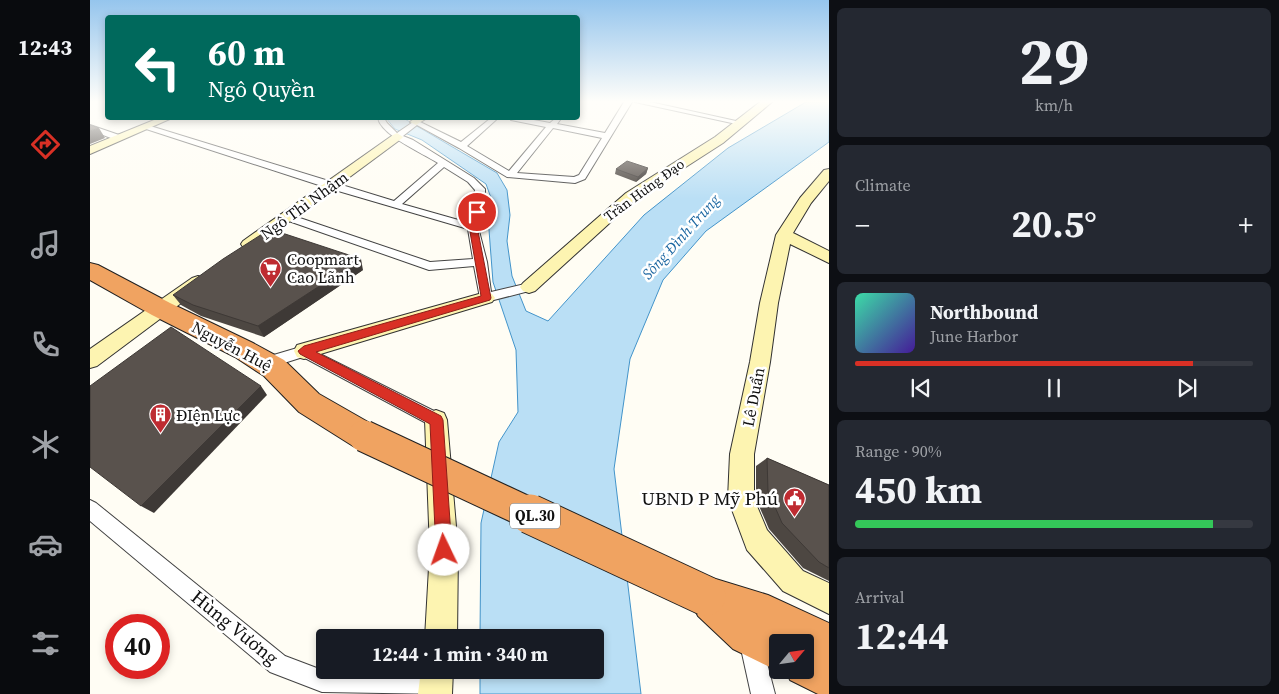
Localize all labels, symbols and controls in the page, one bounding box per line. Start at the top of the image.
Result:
text: 29 [1019,17,1089,106]
text: 60 m [208,29,285,77]
text: 12:43 [18,32,72,62]
icon: left [125,35,190,100]
text: Ngô Quyền [208,74,315,104]
text: km/h [1035,94,1073,116]
icon: directions [28,127,63,162]
street label: Trần Hưng Đạo [600,154,689,226]
street label: Ngô Thì Nhậm [256,166,352,244]
text: Climate [855,174,911,196]
water label: Sông Đình Trung [637,189,725,284]
pin [456,191,498,233]
icon: arrive [463,198,491,226]
text: 20.5° [1011,198,1097,250]
text: − [855,206,870,244]
text: + [1238,206,1253,244]
icon: music [28,227,63,262]
place label: Coopmart Cao Lãnh [287,248,359,288]
supermarket icon: Coopmart Cao Lãnh [259,256,283,287]
text: Northbound [930,299,1038,325]
street label: Nguyễn Huệ [188,316,276,376]
text: June Harbor [930,325,1018,347]
icon: phone [28,327,63,362]
street label: Lê Duẩn [736,365,770,428]
icon: previous [907,374,935,402]
icon: pause [1040,374,1068,402]
icon: next [1173,374,1201,402]
building icon: ĐIện Lực [148,403,172,434]
place label: ĐIện Lực [176,404,241,426]
icon: climate [28,427,63,462]
text: Range · 90% [855,440,942,462]
text: 450 km [855,464,982,516]
place label: UBND P Mỹ Phú [641,485,778,511]
public building icon: UBND P Mỹ Phú [782,486,806,517]
road number: QL.30 [510,504,560,528]
position arrow [417,523,469,575]
icon: car [28,527,63,562]
street label: Hùng Vương [186,584,284,670]
text: Arrival [855,586,904,608]
text: 12:44 [855,610,949,662]
speed limit sign: 40 [105,614,170,679]
icon: filters [28,626,63,661]
north arrow [769,634,814,679]
map controls [769,634,814,679]
text: 12:44 · 1 min · 340 m [372,641,548,667]

